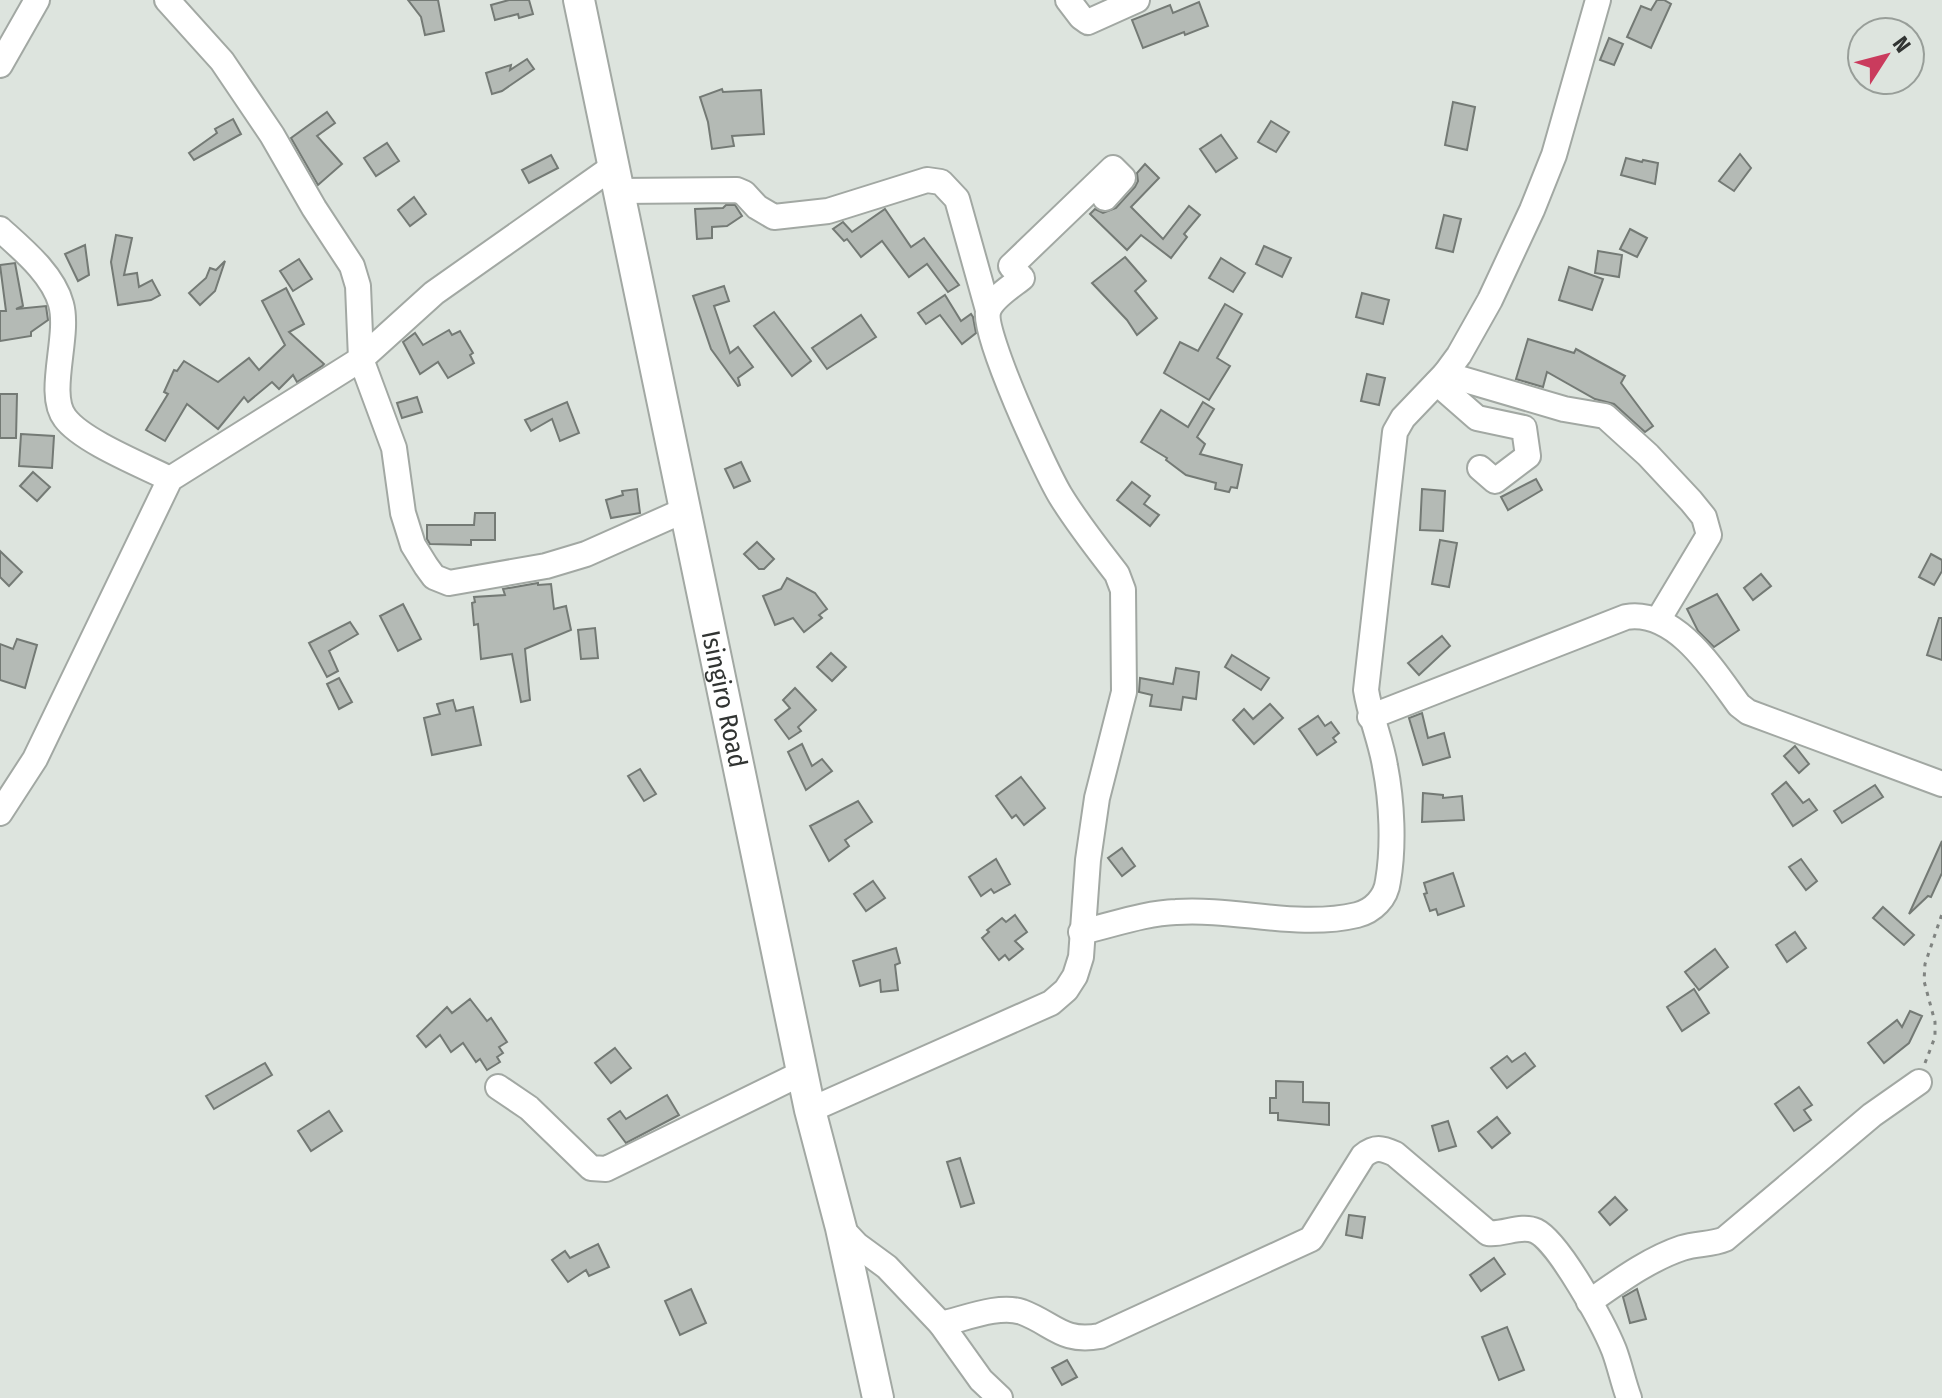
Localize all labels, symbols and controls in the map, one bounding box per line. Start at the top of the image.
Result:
north arrow [1846,16,1926,96]
text: N [1887,31,1917,58]
street label: Isingiro Road [695,628,754,770]

